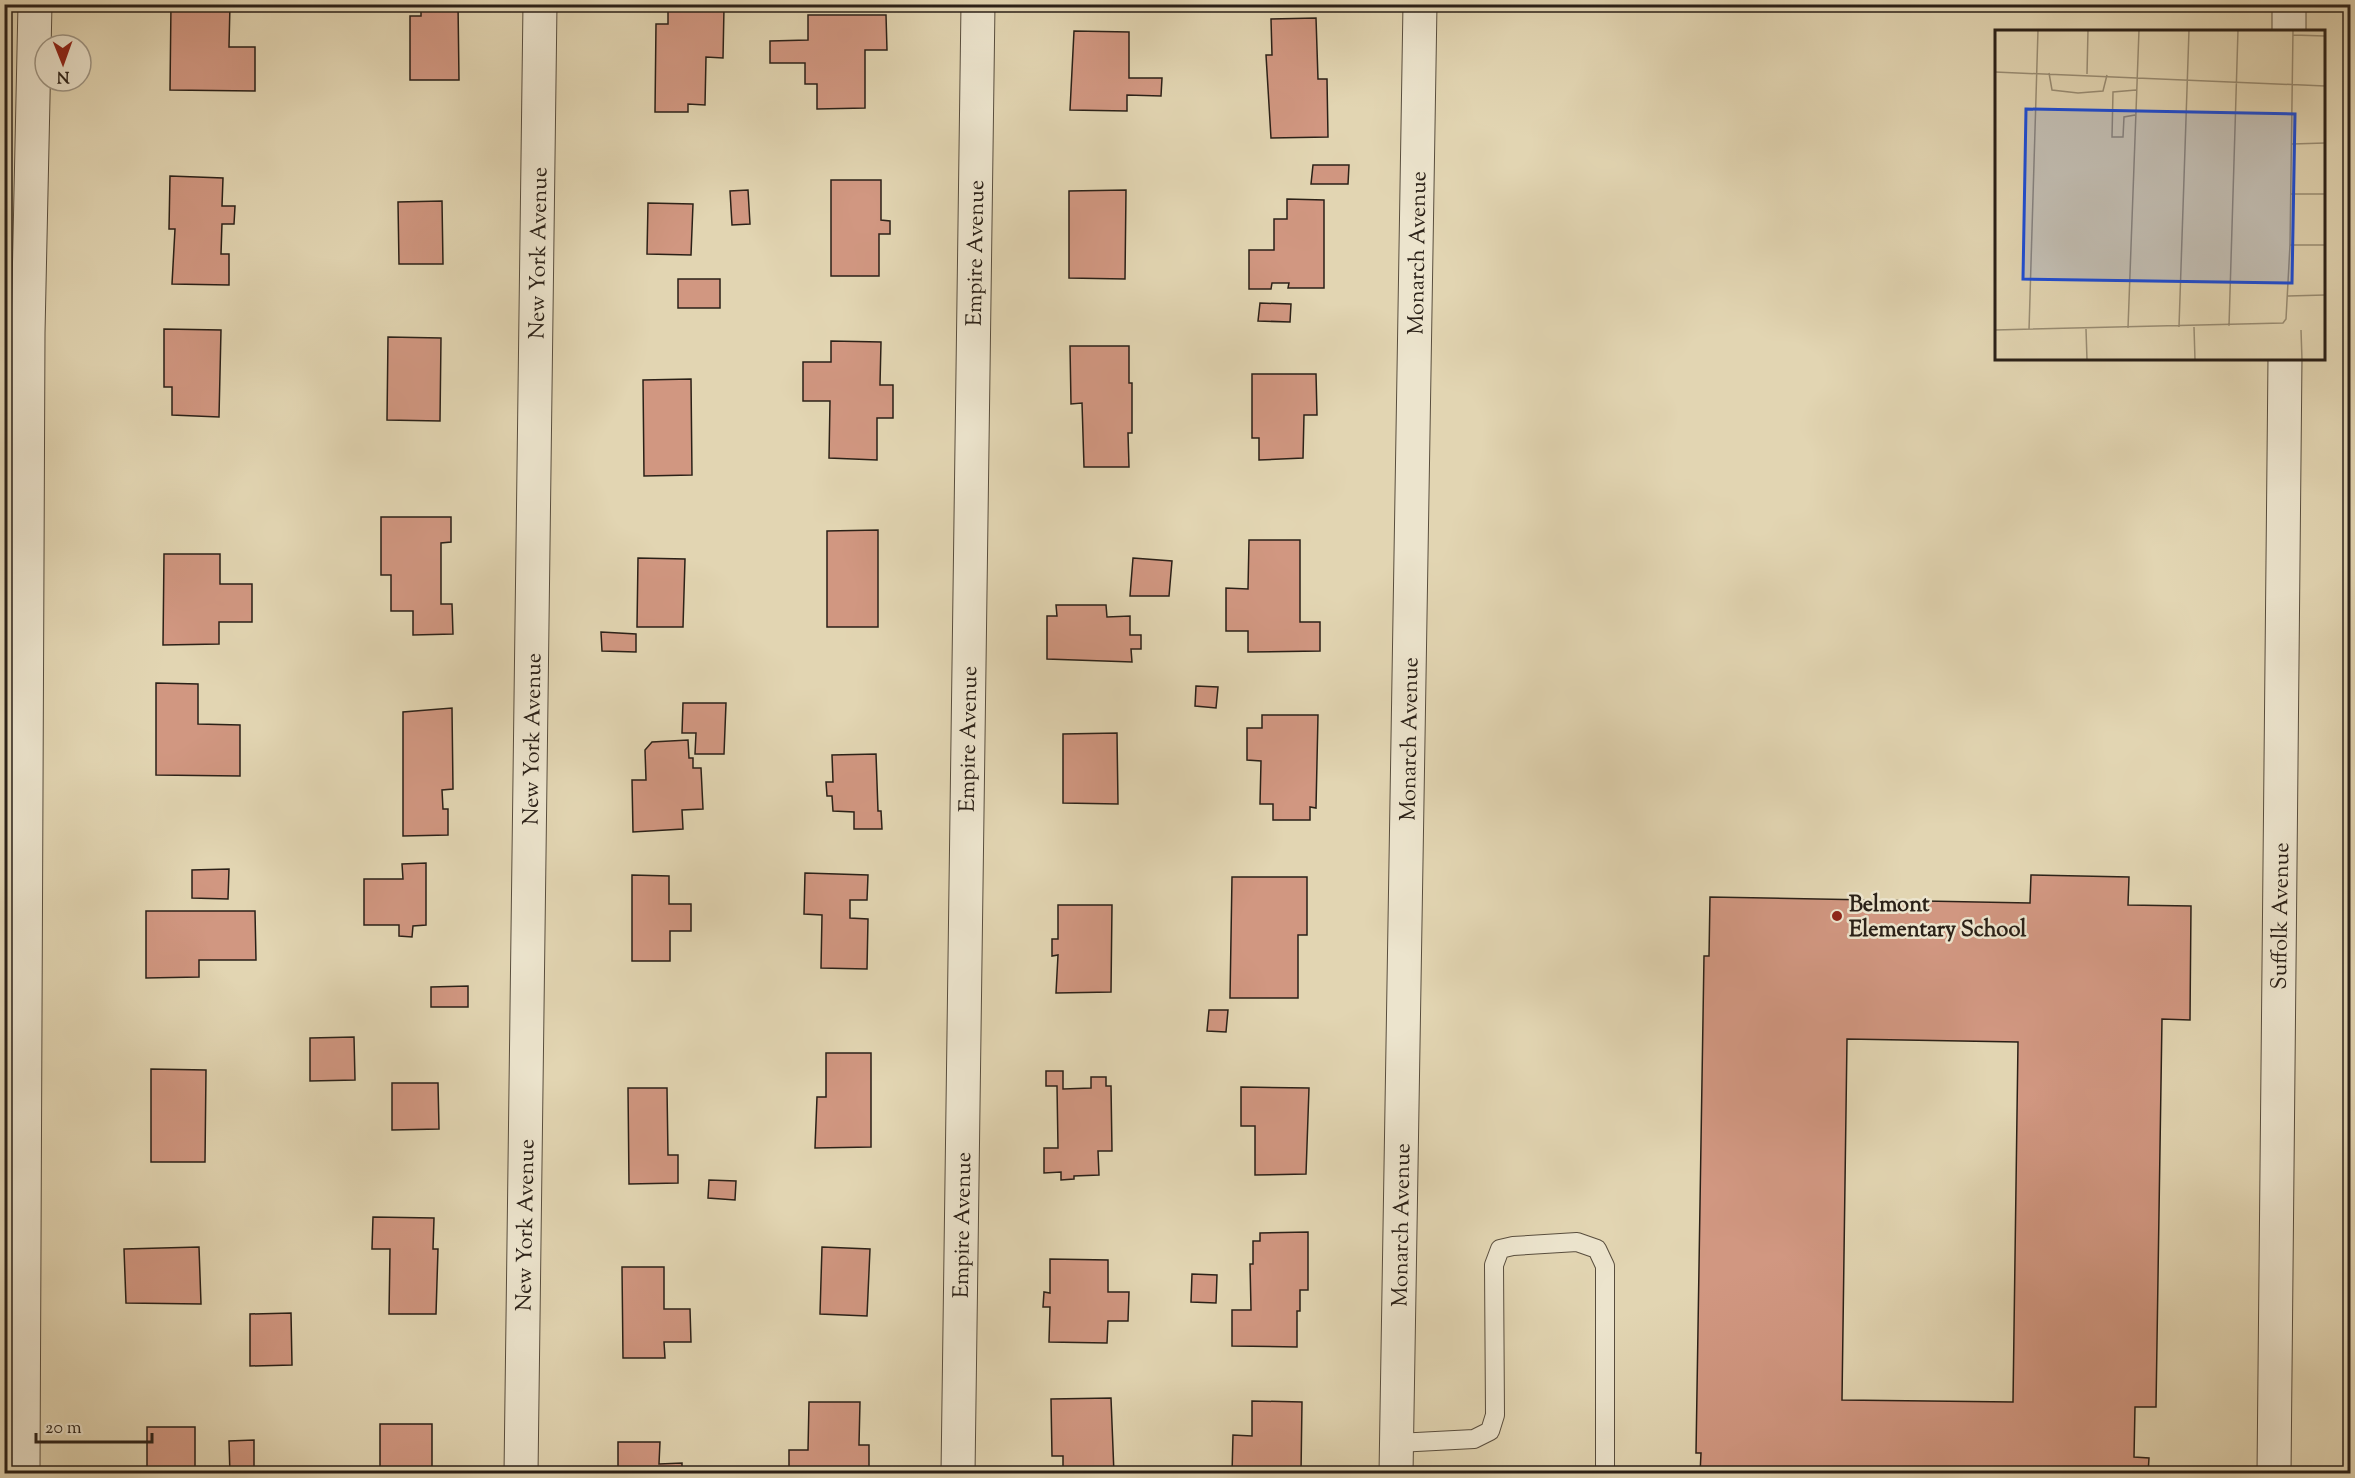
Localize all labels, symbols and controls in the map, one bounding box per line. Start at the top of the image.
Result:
inset map [1995,30,2325,360]
north arrow [33,33,93,93]
text: N [56,64,70,87]
street label: New York Avenue [522,167,557,339]
street label: Monarch Avenue [1402,171,1436,335]
street label: Empire Avenue [960,180,994,326]
street label: New York Avenue [516,653,551,825]
street label: Monarch Avenue [1394,657,1428,821]
street label: Empire Avenue [953,666,987,812]
street label: Suffolk Avenue [2265,842,2299,990]
place label: Belmont Elementary School [1849,890,2027,947]
marker: Belmont Elementary School [1830,909,1844,923]
street label: New York Avenue [509,1139,544,1311]
street label: Monarch Avenue [1386,1143,1420,1307]
street label: Empire Avenue [947,1152,981,1298]
scale bar [36,1406,152,1444]
text: 20 m [45,1416,82,1442]

